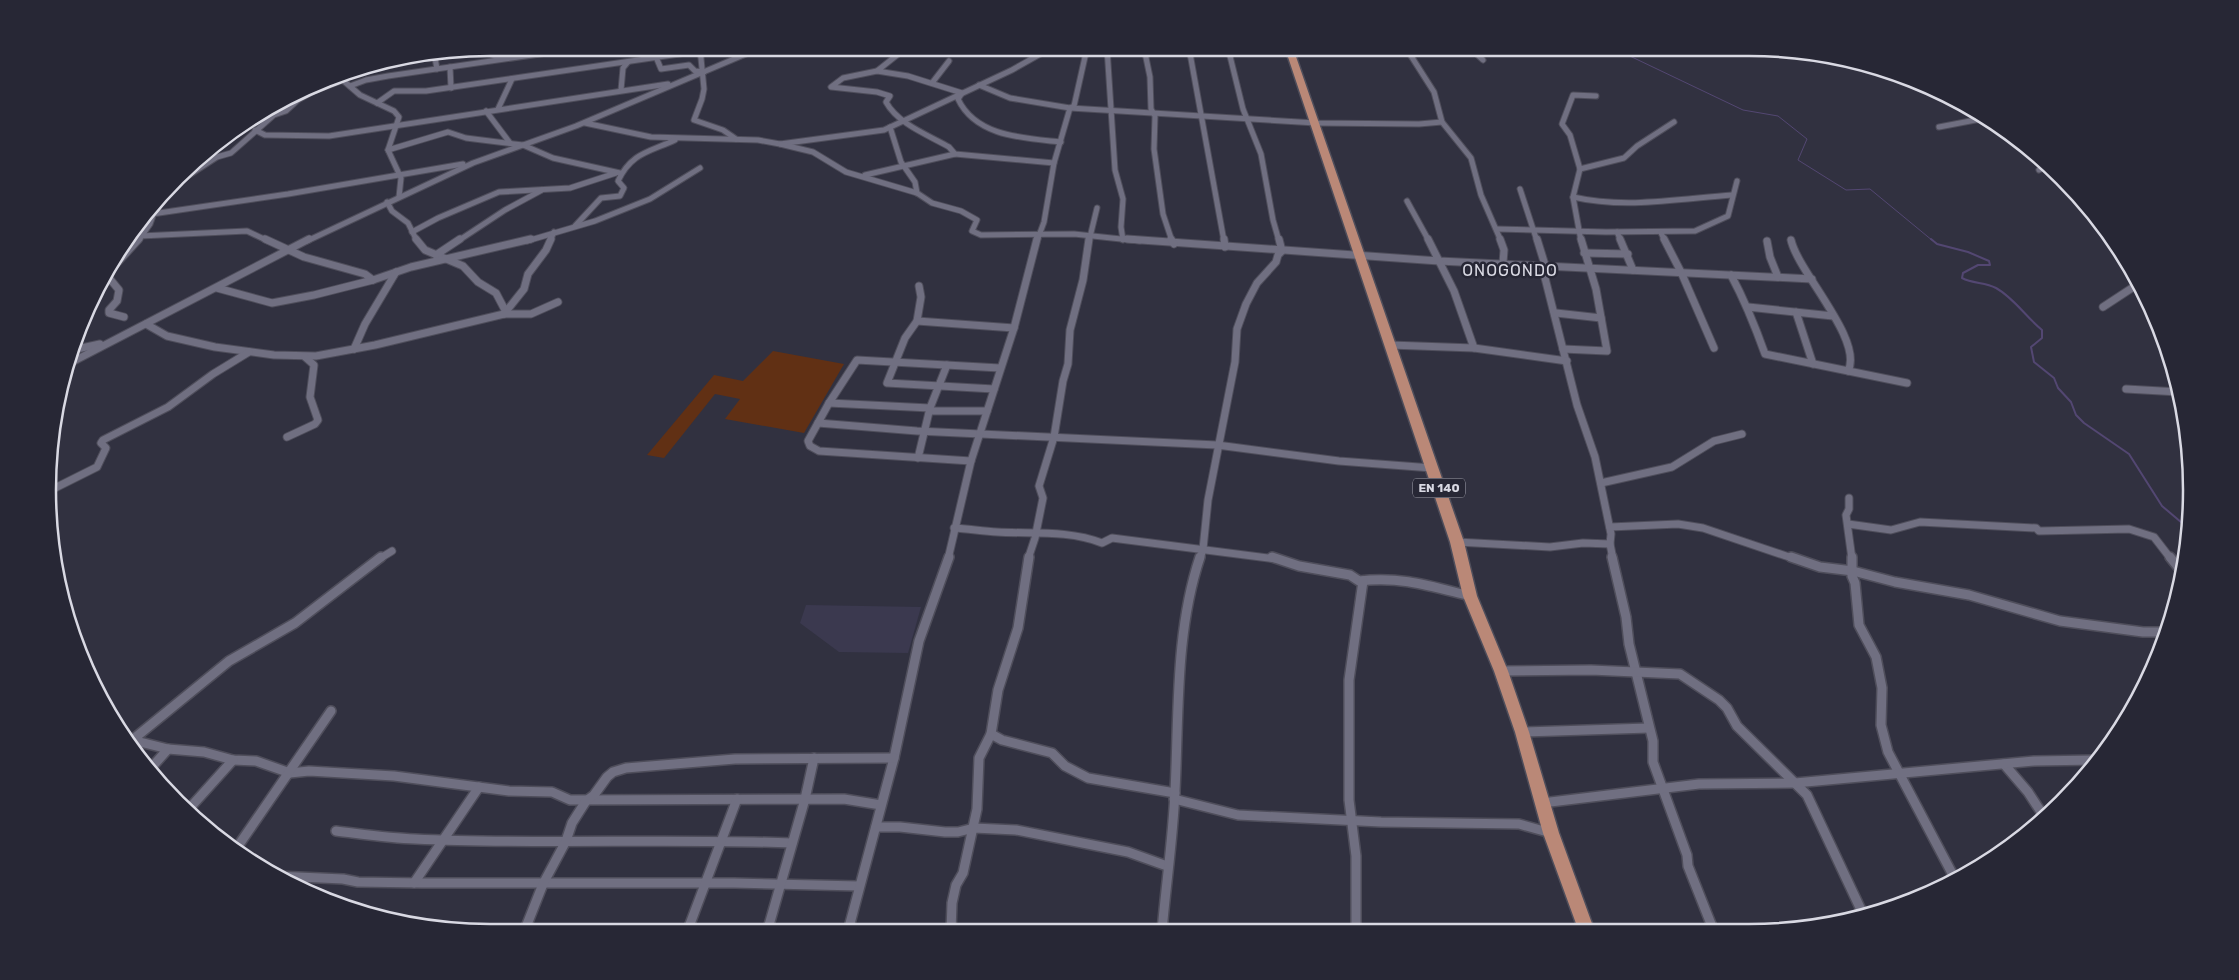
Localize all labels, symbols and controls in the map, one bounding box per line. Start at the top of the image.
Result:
district label: ONOGONDO [1462,261,1558,280]
road number: EN 140 [1413,478,1465,498]

